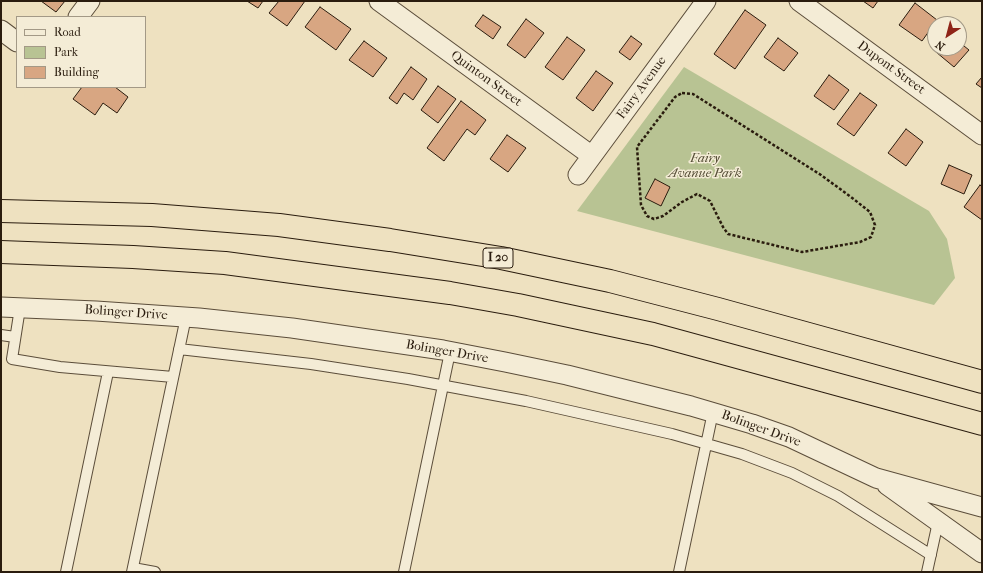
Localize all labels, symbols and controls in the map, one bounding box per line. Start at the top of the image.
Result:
legend [16,16,146,88]
north arrow [927,16,967,56]
text: Road [54,25,81,39]
street label: Dupont Street [854,38,928,98]
text: N [933,38,947,53]
text: Park [54,45,78,59]
street label: Quinton Street [447,48,525,110]
street label: Fairy Avenue [614,54,670,122]
text: Building [54,65,99,79]
park label: Fairy Avanue Park [669,151,741,182]
road number: I 20 [483,248,513,268]
street label: Bolinger Drive [84,302,168,324]
street label: Bolinger Drive [405,337,489,367]
street label: Bolinger Drive [719,407,803,451]

